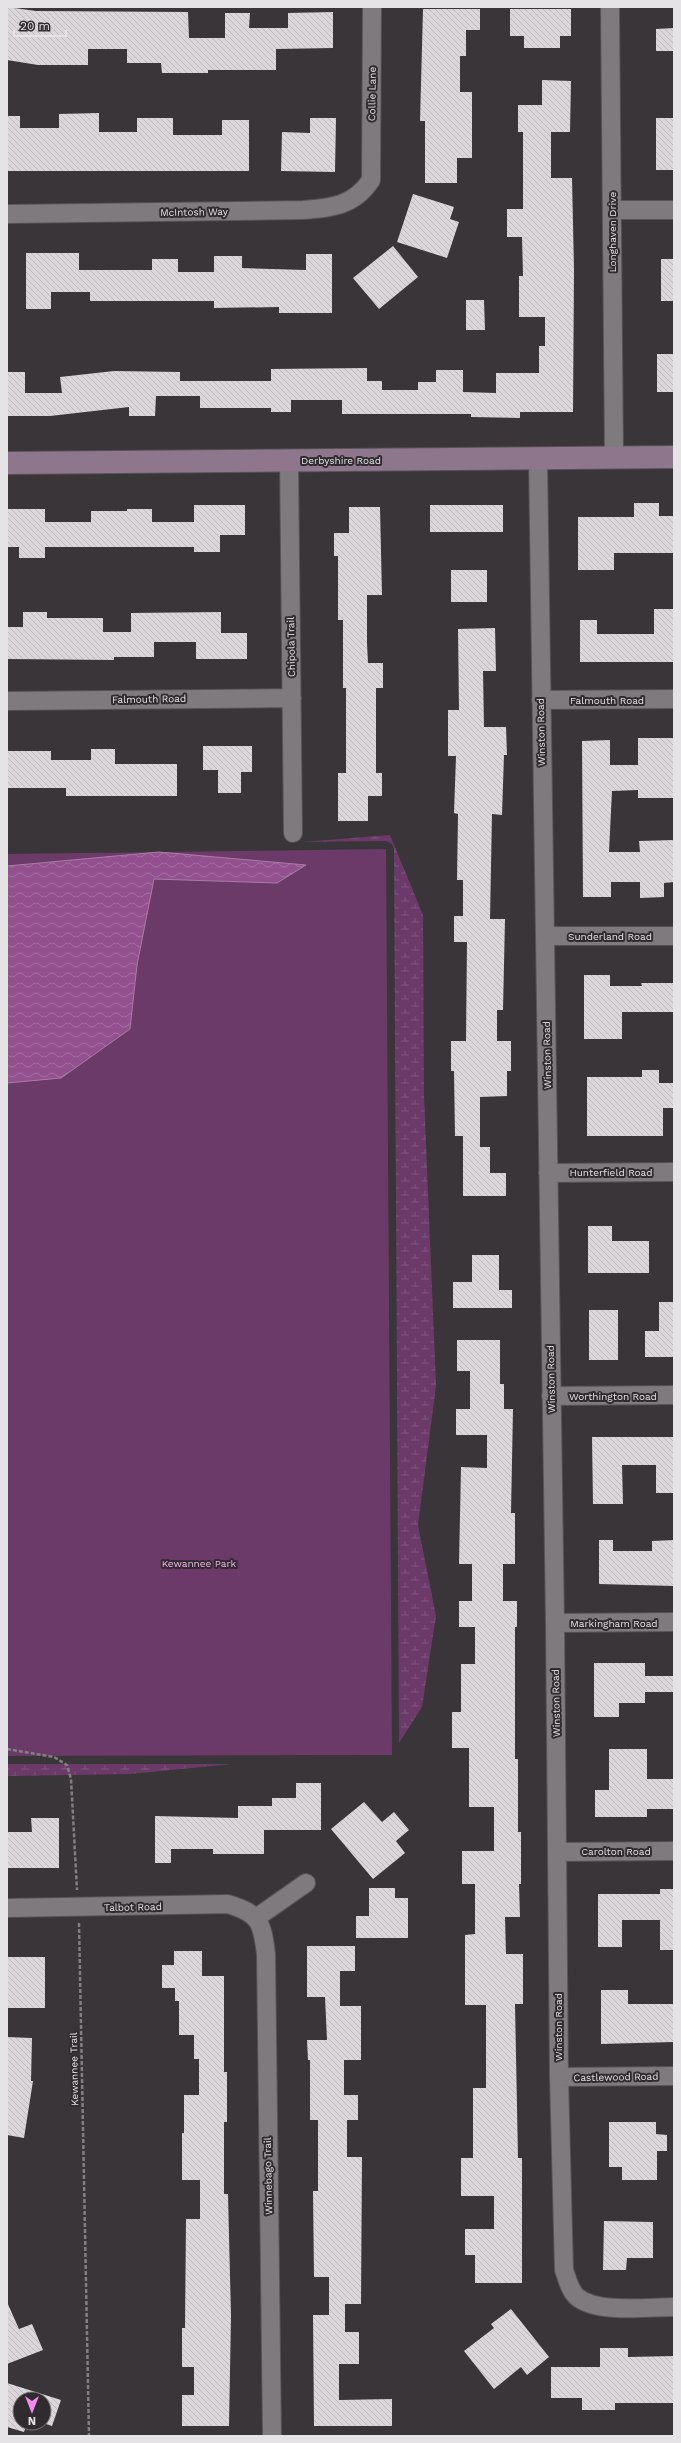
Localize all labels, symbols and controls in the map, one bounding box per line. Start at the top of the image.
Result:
scale bar [14,12,66,38]
text: 20 m [20,19,50,33]
street label: Collie Lane [366,66,378,121]
street label: Longhaven Drive [607,192,618,272]
street label: McIntosh Way [160,206,229,218]
street label: Derbyshire Road [301,455,381,466]
street label: Chipola Trail [285,617,297,677]
street label: Falmouth Road [112,693,186,705]
street label: Falmouth Road [570,695,644,706]
street label: Winston Road [535,698,547,766]
street label: Sunderland Road [568,931,652,942]
street label: Winston Road [541,1021,553,1089]
street label: Hunterfield Road [569,1167,653,1178]
street label: Winston Road [545,1345,557,1413]
street label: Worthington Road [569,1391,657,1402]
park label: Kewannee Park [162,1558,237,1569]
street label: Markingham Road [570,1618,658,1629]
street label: Winston Road [550,1669,562,1737]
street label: Carolton Road [581,1846,651,1857]
street label: Talbot Road [104,1901,162,1913]
street label: Winston Road [553,1993,564,2061]
street label: Kewannee Trail [68,2032,80,2106]
street label: Castlewood Road [573,2071,659,2083]
street label: Winnebago Trail [262,2137,274,2215]
north arrow [12,2391,52,2431]
text: N [28,2414,36,2427]

